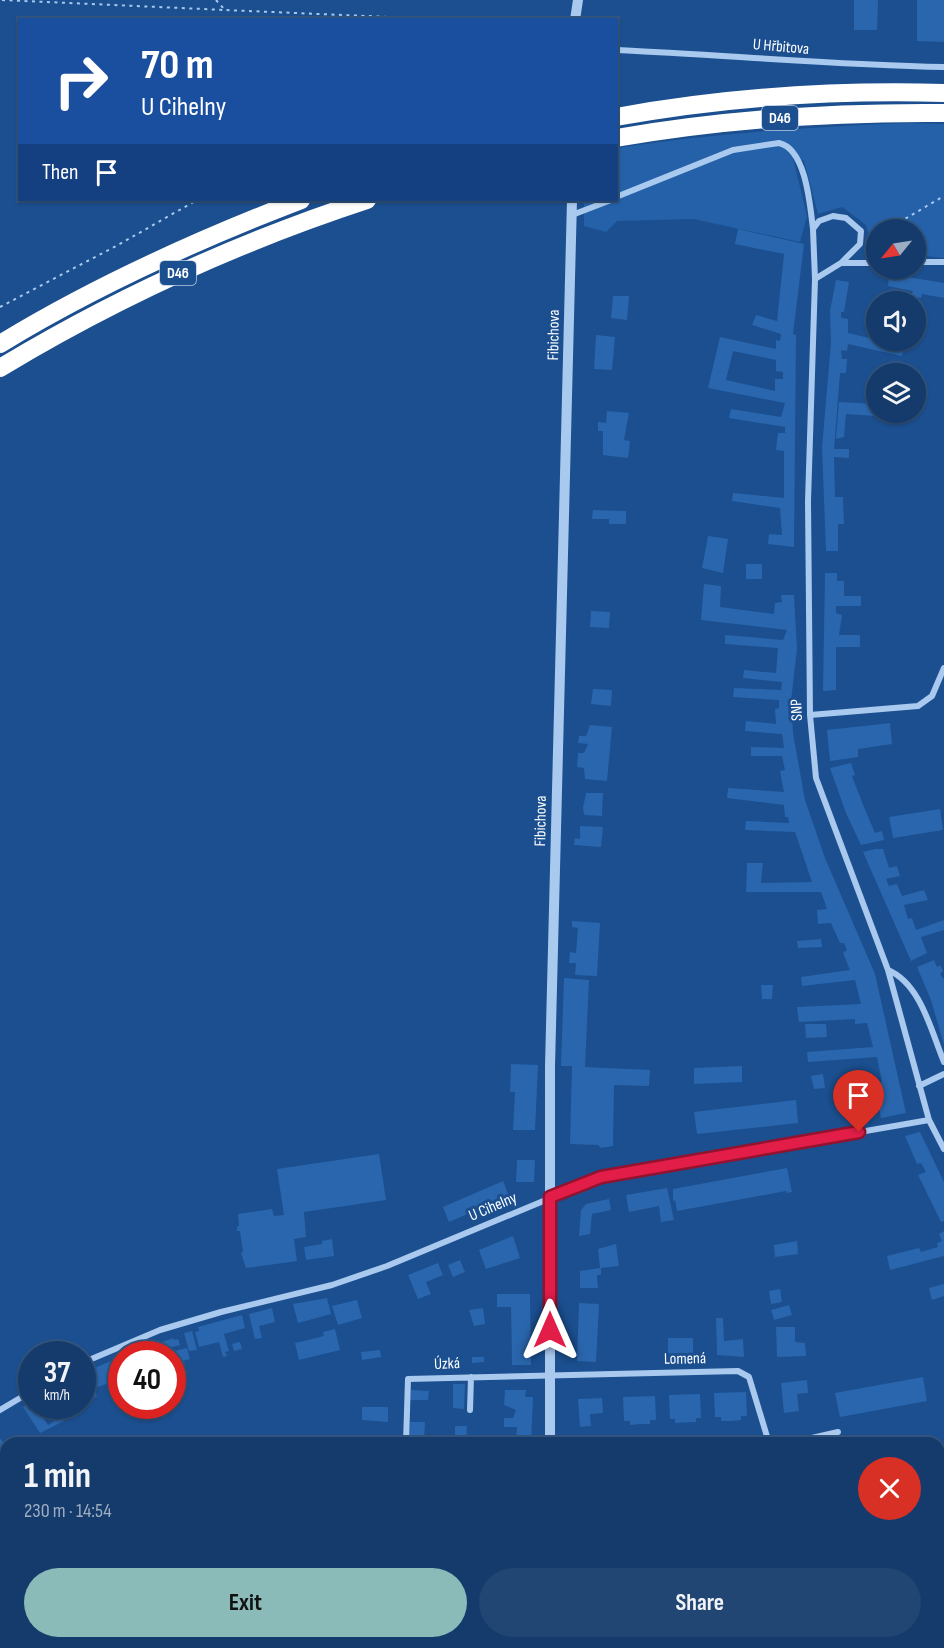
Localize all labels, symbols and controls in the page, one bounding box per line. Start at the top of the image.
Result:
street label: U Hřbitova [752,35,810,59]
text: 70 m [141,40,214,91]
icon: right [42,42,120,120]
text: U Cihelny [141,91,226,123]
road number: D46 [762,106,798,130]
icon: arrive [90,156,123,189]
text: Then [42,159,78,186]
north arrow [866,219,926,279]
map controls [866,219,926,423]
road number: D46 [160,261,196,285]
button: sound [866,291,926,351]
street label: Fibichova [544,309,564,361]
button: layers [866,363,926,423]
street label: SNP [787,699,807,721]
street label: Fibichova [531,795,551,847]
pin [833,1070,884,1132]
icon: arrive [842,1079,875,1112]
street label: U Cihelny [466,1188,520,1226]
position arrow [518,1298,582,1362]
speed limit sign: 40 [108,1341,186,1419]
street label: Lomená [664,1349,706,1369]
street label: Úzká [434,1354,460,1374]
text: 37 [44,1355,70,1391]
text: km/h [44,1386,70,1405]
text: 1 min [24,1455,91,1498]
button: close [858,1457,921,1520]
text: 230 m · 14:54 [24,1499,112,1523]
button: Exit [24,1568,467,1637]
button: Share [479,1568,921,1637]

